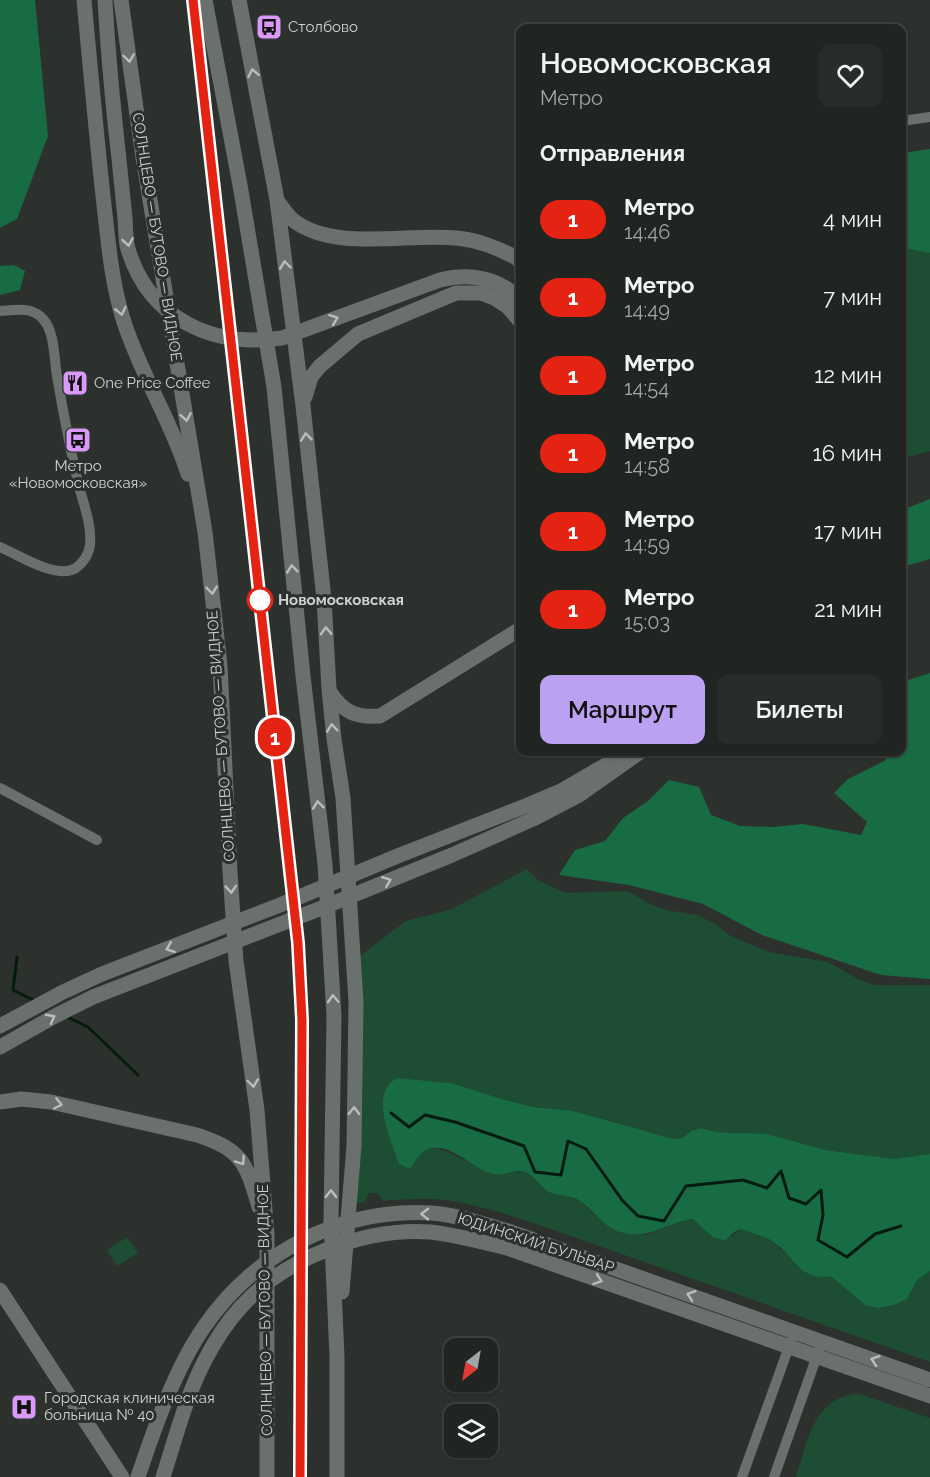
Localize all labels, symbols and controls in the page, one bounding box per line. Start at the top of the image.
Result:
bus stop icon: Столбово [254,12,284,42]
place label: Столбово [288,18,358,36]
button: heart [819,44,882,107]
text: Новомосковская [540,47,771,80]
one-way arrow [123,53,135,63]
one-way arrow [247,68,260,78]
text: Метро [540,86,603,110]
street label: СОЛНЦЕВО — БУТОВО — ВИДНОЕ [128,111,186,363]
text: Отправления [540,140,685,166]
text: Метро [624,194,694,220]
text: 4 мин [823,206,882,232]
text: 1 [568,207,578,232]
text: 14:46 [624,220,670,244]
one-way arrow [121,237,133,247]
one-way arrow [279,260,292,269]
text: Метро [624,272,694,298]
text: 7 мин [823,284,882,310]
text: 1 [568,285,578,310]
text: 14:49 [624,298,670,322]
one-way arrow [114,305,127,315]
one-way arrow [328,314,339,327]
text: Метро [624,350,694,376]
text: 12 мин [814,362,882,388]
text: 1 [568,363,578,388]
restaurant icon: One Price Coffee [60,368,90,398]
place label: One Price Coffee [94,374,211,392]
text: 14:54 [624,376,669,400]
one-way arrow [179,412,191,421]
bus stop icon: Метро «Новомосковская» [63,425,93,455]
text: Метро [624,428,694,454]
one-way arrow [301,432,313,441]
text: 16 мин [812,440,882,466]
text: 1 [568,441,578,466]
text: 14:58 [624,454,670,478]
place label: Метро «Новомосковская» [9,457,147,492]
text: Метро [624,506,694,532]
text: 17 мин [814,518,882,544]
text: 1 [568,519,578,544]
text: 14:59 [624,532,670,556]
one-way arrow [286,565,299,574]
text: Метро [624,584,694,610]
one-way arrow [205,585,218,594]
marker: Новомосковская [247,587,273,613]
place label: Новомосковская [278,591,404,609]
text: 21 мин [814,596,882,622]
text: 1 [568,597,578,622]
street label: СОЛНЦЕВО — БУТОВО — ВИДНОЕ [203,610,239,862]
text: 15:03 [624,610,670,634]
one-way arrow [319,626,332,635]
button: Маршрут [540,675,705,744]
button: Билеты [717,675,882,744]
line badge: 1 [256,718,294,756]
one-way arrow [327,723,339,732]
text: 1 [270,725,280,750]
one-way arrow [312,800,325,809]
one-way arrow [380,876,391,888]
one-way arrow [224,885,237,894]
one-way arrow [166,941,177,953]
one-way arrow [327,995,340,1004]
one-way arrow [45,1014,55,1025]
one-way arrow [247,1078,259,1087]
one-way arrow [53,1097,63,1110]
one-way arrow [348,1106,360,1115]
one-way arrow [234,1155,245,1166]
street label: СОЛНЦЕВО — БУТОВО — ВИДНОЕ [254,1184,276,1436]
one-way arrow [325,1190,337,1199]
one-way arrow [421,1208,430,1220]
street label: ЮДИНСКИЙ БУЛЬВАР [456,1209,616,1277]
one-way arrow [592,1272,603,1285]
one-way arrow [686,1290,697,1303]
north arrow [444,1338,498,1392]
map controls [444,1338,498,1458]
one-way arrow [870,1355,881,1368]
place label: Городская клиническая больница № 40 [44,1389,215,1424]
hospital icon: Городская клиническая больница № 40 [9,1392,39,1422]
button: layers [444,1404,498,1458]

